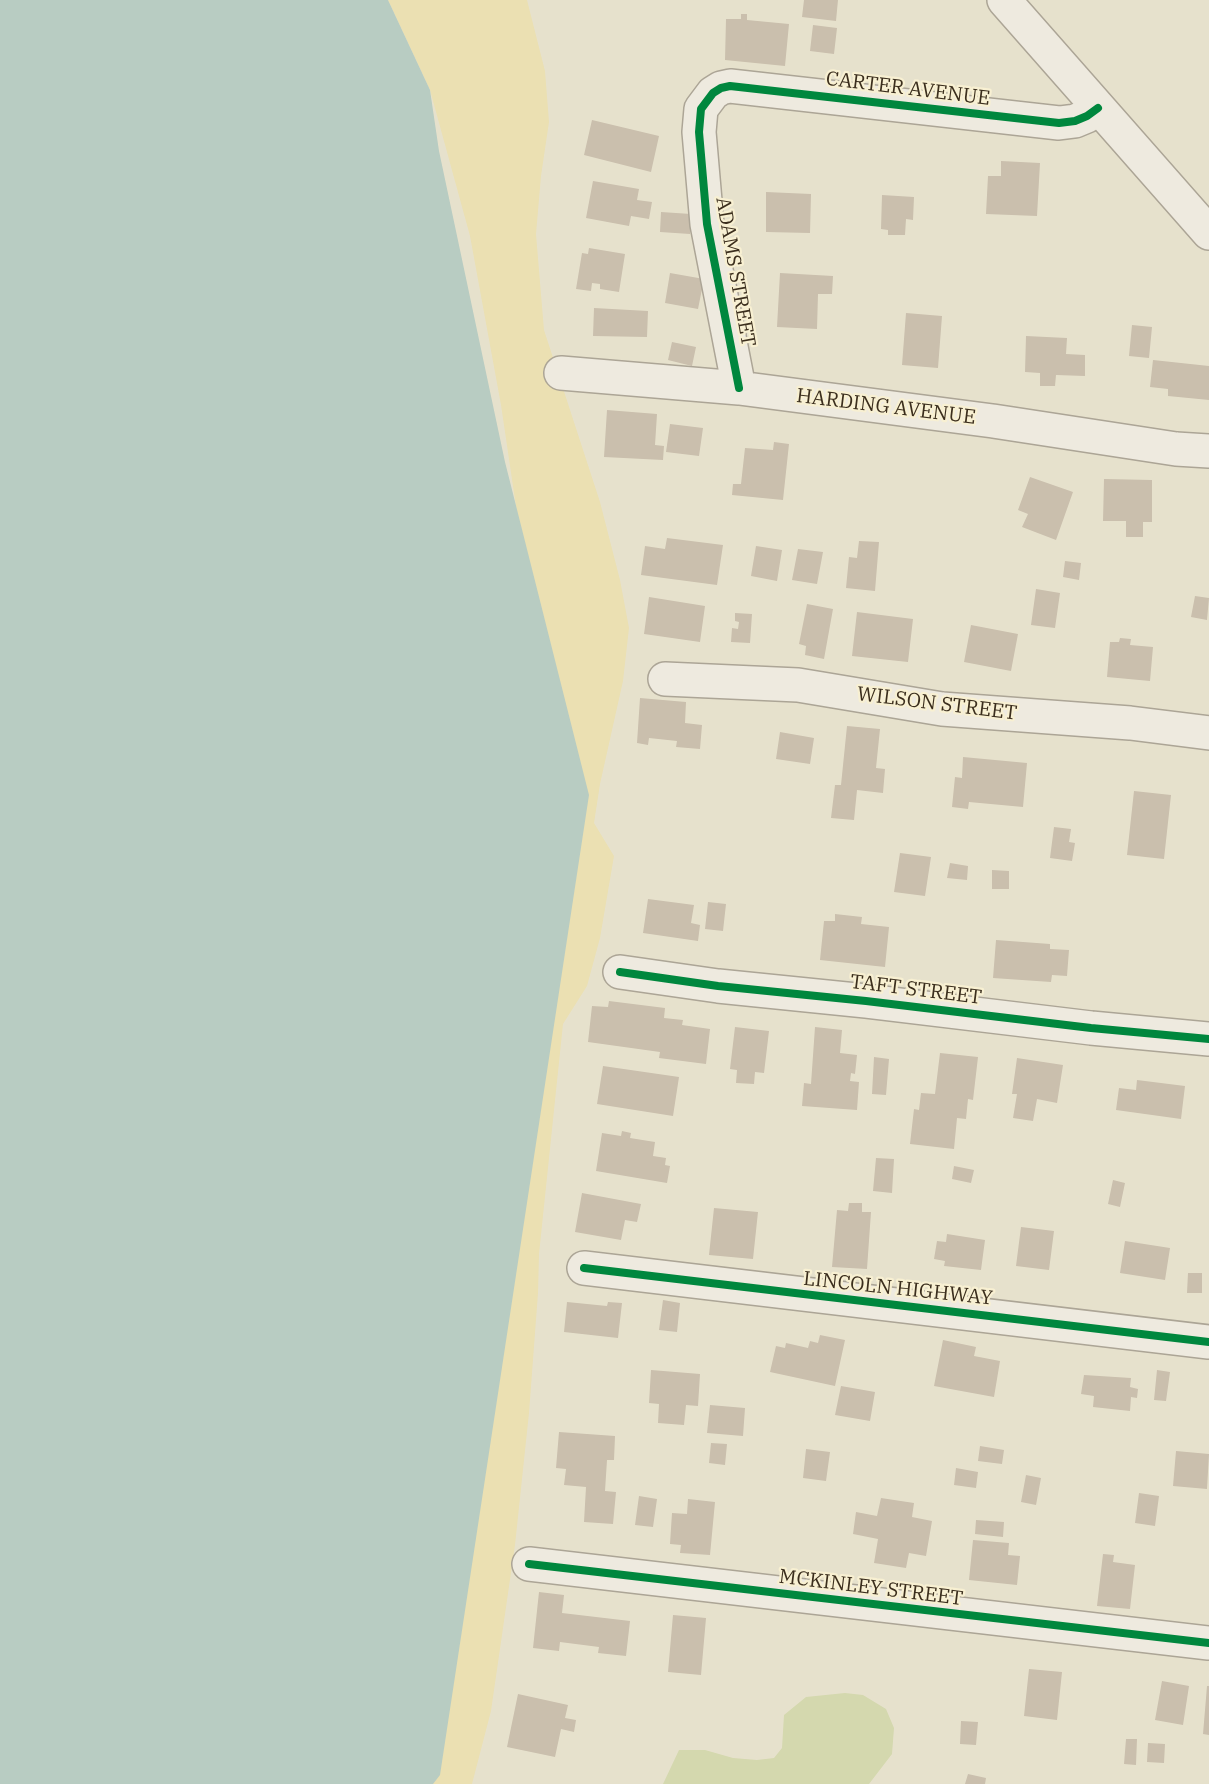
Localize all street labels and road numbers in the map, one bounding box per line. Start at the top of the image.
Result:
street label: CARTER AVENUE [825,67,991,111]
street label: ADAMS STREET [710,195,760,349]
street label: HARDING AVENUE [795,384,977,430]
street label: WILSON STREET [856,682,1018,726]
street label: TAFT STREET [849,970,983,1010]
street label: LINCOLN HIGHWAY [802,1267,994,1311]
street label: MCKINLEY STREET [778,1565,964,1611]

